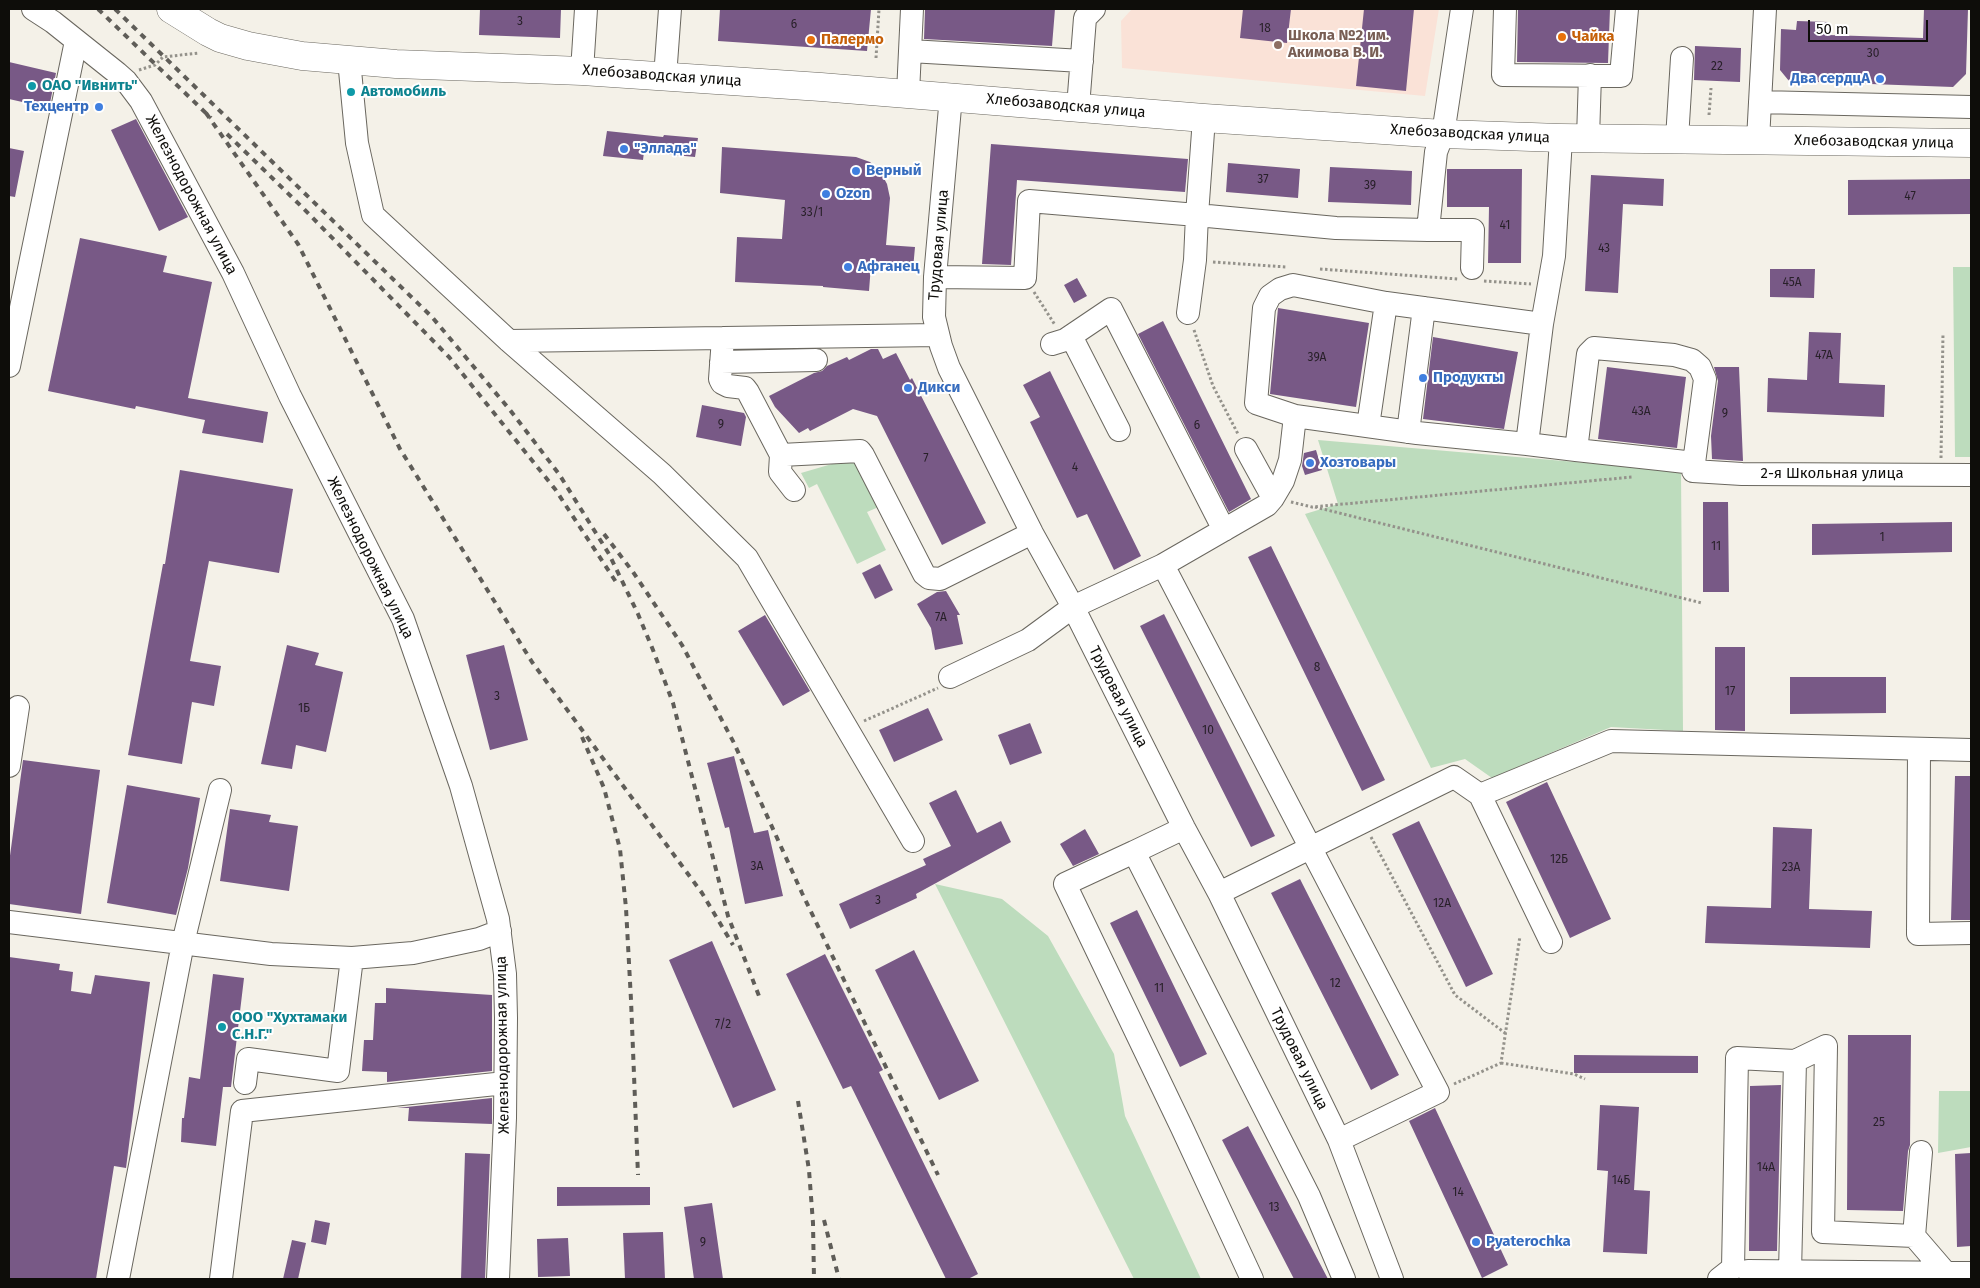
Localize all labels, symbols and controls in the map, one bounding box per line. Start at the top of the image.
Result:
scale bar [1810,10,1930,42]
house number: 3 [517,15,523,29]
house number: 6 [791,18,797,32]
text: 50 m [1816,20,1849,38]
house number: 18 [1259,22,1271,36]
place label: Школа №2 им. Акимова В. И. [1288,27,1389,62]
place label: Чайка [1572,28,1615,46]
place label: Палермо [821,31,884,49]
marker: Чайка [1556,31,1568,43]
marker: Палермо [805,34,817,46]
marker: Школа №2 им. Акимова В. И. [1272,39,1284,51]
house number: 30 [1867,47,1879,61]
house number: 22 [1711,60,1723,74]
street label: Хлебозаводская улица [582,61,742,91]
place label: Два сердцА [1791,70,1870,88]
marker: Два сердцА [1874,73,1886,85]
place label: ОАО "Ивнить" [42,77,138,95]
marker: ОАО "Ивнить" [26,80,38,92]
place label: Автомобиль [361,83,446,101]
marker: Автомобиль [345,86,357,98]
street label: Хлебозаводская улица [986,90,1146,122]
place label: Техцентр [24,98,89,116]
marker: Техцентр [93,101,105,113]
street label: Железнодорожная улица [141,112,241,278]
street label: Хлебозаводская улица [1390,121,1550,147]
street label: Хлебозаводская улица [1794,132,1954,152]
place label: "Эллада" [634,140,697,158]
marker: "Эллада" [618,143,630,155]
place label: Верный [866,162,922,180]
marker: Верный [850,165,862,177]
house number: 37 [1257,173,1269,187]
house number: 39 [1364,179,1376,193]
place label: Ozon [836,185,870,203]
marker: Ozon [820,188,832,200]
street label: Трудовая улица [925,189,953,301]
house number: 47 [1904,190,1916,204]
house number: 33/1 [801,206,823,220]
house number: 41 [1500,219,1510,233]
house number: 43 [1598,242,1610,256]
place label: Афганец [858,258,920,276]
marker: Афганец [842,261,854,273]
house number: 45А [1782,276,1802,290]
house number: 47А [1815,349,1833,363]
house number: 39А [1308,351,1326,365]
place label: Продукты [1433,369,1503,387]
marker: Продукты [1417,372,1429,384]
place label: Дикси [918,379,960,397]
marker: Дикси [902,382,914,394]
house number: 43А [1631,405,1651,419]
house number: 9 [1722,407,1728,421]
house number: 9 [718,418,724,432]
house number: 6 [1194,419,1200,433]
house number: 7 [923,452,929,466]
place label: Хозтовары [1320,454,1396,472]
marker: Хозтовары [1304,457,1316,469]
house number: 4 [1072,461,1078,475]
street label: 2-я Школьная улица [1760,465,1904,483]
street label: Железнодорожная улица [323,474,417,642]
house number: 1 [1879,531,1885,545]
house number: 11 [1711,540,1721,554]
house number: 7А [935,611,947,625]
street label: Трудовая улица [1085,643,1151,751]
house number: 8 [1314,661,1320,675]
house number: 17 [1725,685,1735,699]
house number: 3 [494,690,500,704]
house number: 1Б [298,702,310,716]
house number: 10 [1202,724,1214,738]
house number: 12Б [1550,853,1568,867]
house number: 3А [751,860,763,874]
house number: 23А [1782,861,1800,875]
house number: 3 [875,894,881,908]
house number: 12А [1433,897,1451,911]
street label: Железнодорожная улица [492,956,514,1134]
house number: 12 [1329,977,1341,991]
house number: 11 [1154,982,1164,996]
street label: Трудовая улица [1266,1005,1332,1113]
place label: ООО "Хухтамаки С.Н.Г." [232,1009,347,1044]
house number: 7/2 [715,1018,731,1032]
marker: ООО "Хухтамаки С.Н.Г." [216,1021,228,1033]
house number: 25 [1873,1116,1885,1130]
house number: 14А [1757,1161,1775,1175]
house number: 14Б [1612,1174,1630,1188]
house number: 14 [1452,1186,1464,1200]
house number: 13 [1268,1201,1280,1215]
place label: Pyaterochka [1486,1233,1571,1251]
house number: 9 [700,1236,706,1250]
marker: Pyaterochka [1470,1236,1482,1248]

